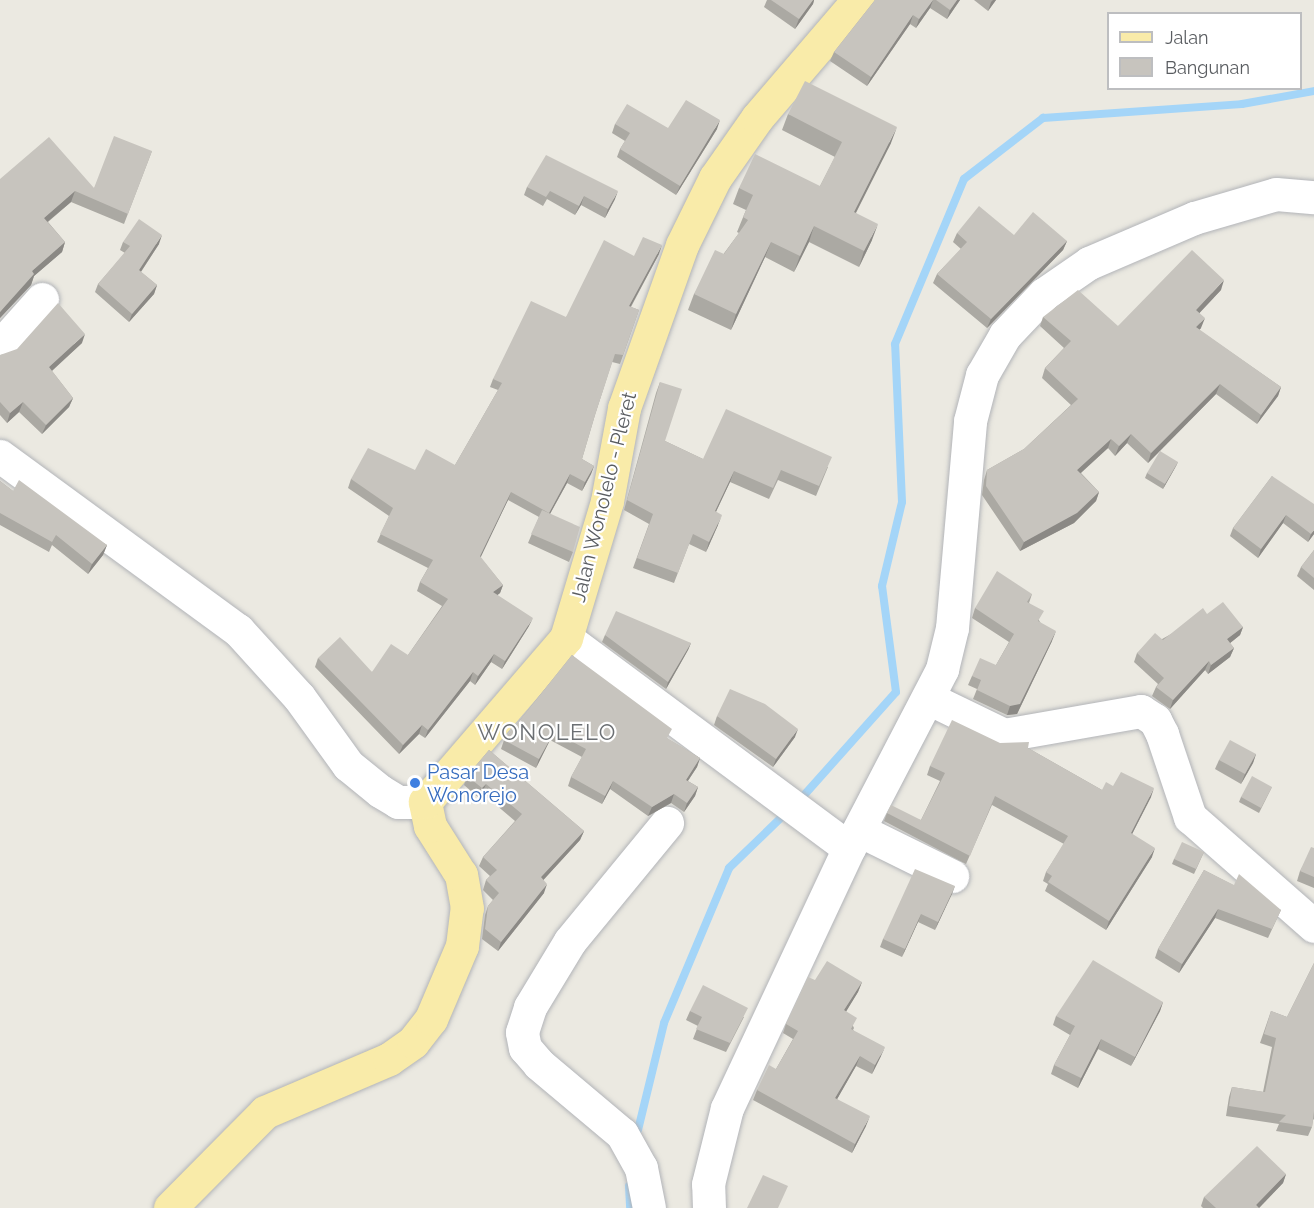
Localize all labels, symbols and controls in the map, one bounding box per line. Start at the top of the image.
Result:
legend [1107,12,1302,90]
text: Jalan [1165,27,1209,48]
text: Bangunan [1165,57,1250,78]
street label: Jalan Wonolelo - Pleret [566,389,642,605]
district label: WONOLELO [477,720,617,746]
place label: Pasar Desa Wonorejo [427,760,530,807]
marker: Pasar Desa Wonorejo [408,776,422,790]

